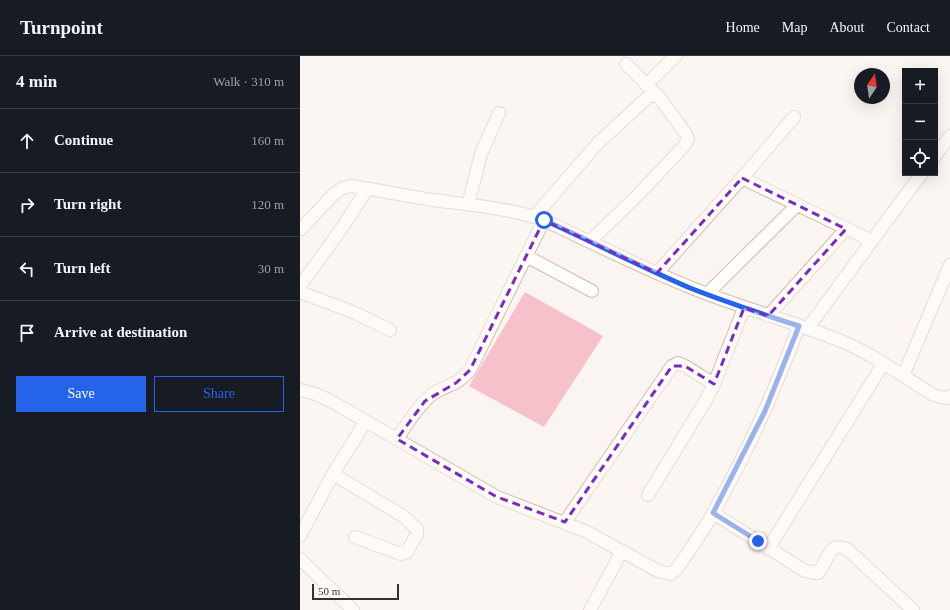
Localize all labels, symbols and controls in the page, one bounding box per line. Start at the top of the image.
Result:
text: Turnpoint [20,17,103,38]
text: Home [726,20,760,35]
text: Map [782,20,807,35]
text: About [829,20,864,35]
text: Contact [886,20,930,35]
north arrow [854,68,890,104]
map controls [902,68,938,176]
button: + [902,68,938,104]
text: 4 min [16,72,57,91]
text: Walk · 310 m [213,74,284,89]
button: − [902,104,938,140]
icon: ahead [16,130,38,152]
text: Continue [54,132,113,148]
text: 160 m [251,133,284,148]
button: locate [902,140,938,176]
icon: right [16,194,38,216]
text: Turn right [54,196,121,212]
text: 120 m [251,197,284,212]
route start [535,211,553,229]
icon: left [16,258,38,280]
text: Turn left [54,260,111,276]
text: 30 m [258,261,284,276]
icon: arrive [16,322,38,344]
text: Arrive at destination [54,324,187,340]
button: Save [16,376,146,412]
button: Share [154,376,284,412]
route end [749,532,767,550]
scale bar [312,582,399,601]
text: 50 m [318,585,340,597]

